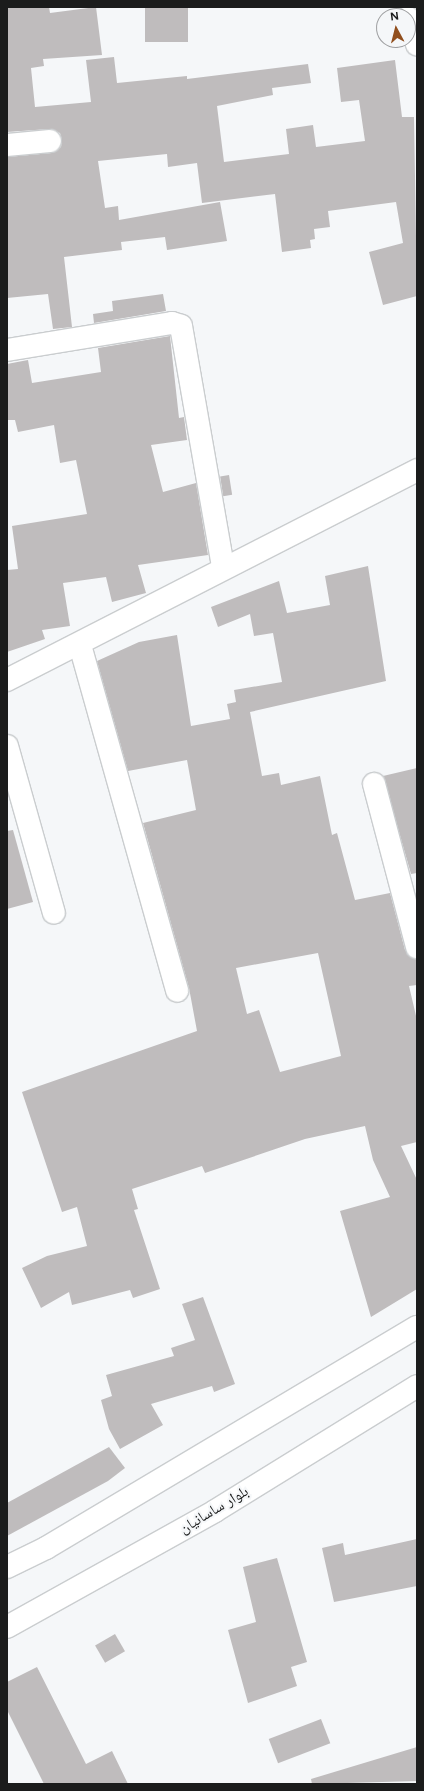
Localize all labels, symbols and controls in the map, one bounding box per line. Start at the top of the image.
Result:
north arrow [376,8,416,48]
text: N [390,10,400,24]
street label: بلوار ساسانیان [176,1482,252,1538]

